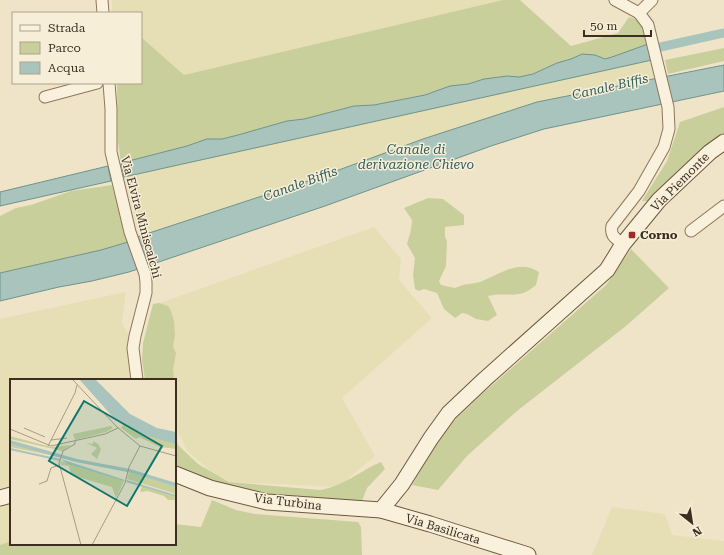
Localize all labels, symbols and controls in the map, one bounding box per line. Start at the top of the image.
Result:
legend [12,12,142,84]
scale bar [584,12,651,38]
text: 50 m [590,19,617,33]
text: Strada [48,21,86,35]
text: Parco [48,41,81,55]
text: Acqua [48,61,85,75]
water label: Canale Biffis [571,70,650,103]
water label: Canale di derivazione Chievo [358,142,474,172]
street label: Via Piemonte [648,150,712,214]
street label: Via Elvira Miniscalchi [118,154,164,280]
water label: Canale Biffis [261,163,339,204]
place label: Corno [640,228,678,242]
marker: Corno [627,230,637,240]
inset map [10,379,176,545]
street label: Via Turbina [253,491,323,513]
north arrow [672,503,712,543]
street label: Via Basilicata [404,511,482,547]
text: N [689,523,704,539]

